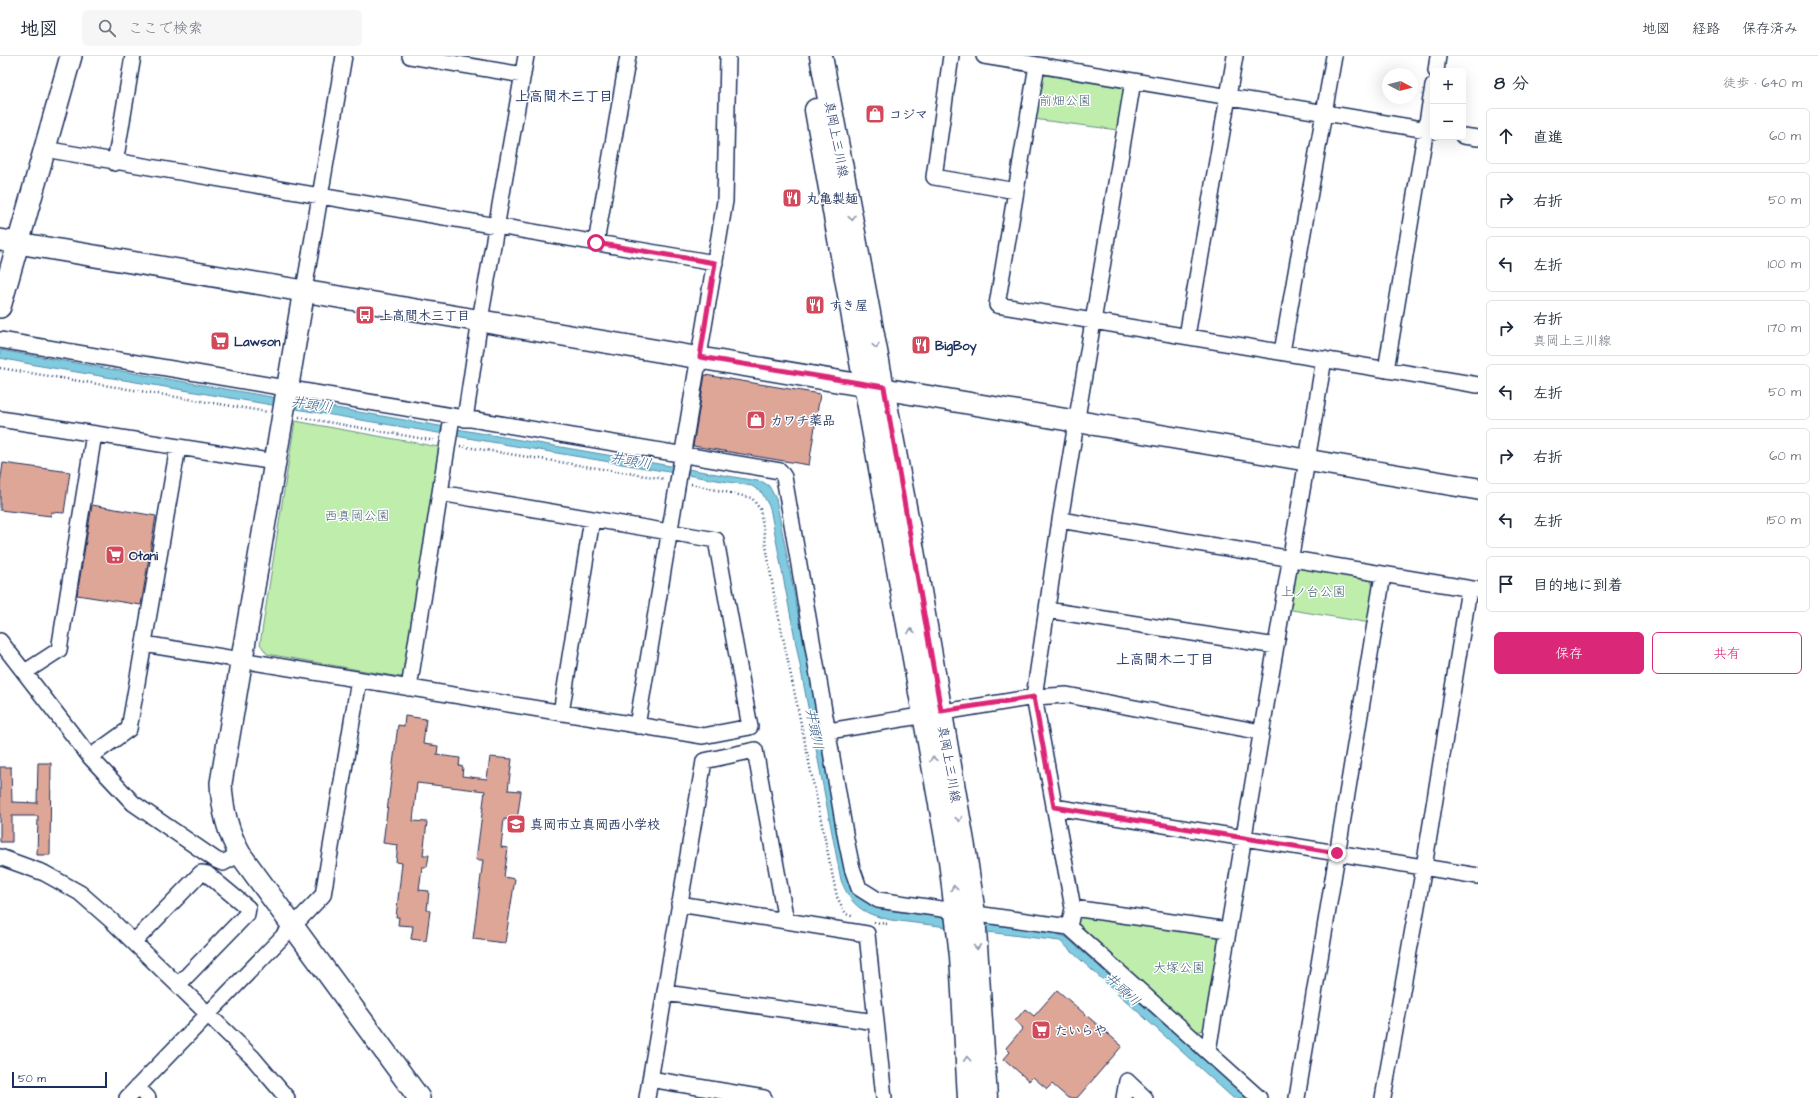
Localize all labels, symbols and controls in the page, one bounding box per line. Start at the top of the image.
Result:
search box [82,10,362,46]
text: 地図 [20,16,58,43]
icon: search [96,17,118,39]
text: ここで検索 [128,18,203,39]
text: 地図 [1642,19,1670,39]
text: 経路 [1692,19,1720,39]
text: 保存済み [1742,19,1798,39]
north arrow [1382,68,1418,104]
map controls [1430,68,1466,140]
button: + [1430,68,1466,104]
text: 8 分 [1494,72,1529,96]
text: 徒歩 · 640 m [1723,74,1802,92]
district label: 上高間木三丁目 [515,87,613,107]
park label: 前畑公園 [1039,92,1091,110]
street label: 真岡上三川線 [820,99,852,180]
shop icon: コジマ [864,103,886,125]
button: − [1430,104,1466,140]
place label: コジマ [889,106,928,124]
icon: ahead [1495,125,1517,147]
text: 直進 [1533,127,1563,148]
text: 60 m [1769,127,1801,145]
restaurant icon: 丸亀製麺 [781,187,803,209]
icon: right [1495,189,1517,211]
place label: 丸亀製麺 [806,190,858,208]
text: 右折 [1533,191,1563,212]
text: 50 m [1768,191,1801,209]
one-way arrow [847,215,855,221]
route start [587,234,605,252]
icon: left [1495,253,1517,275]
text: 左折 [1533,255,1563,276]
text: 100 m [1768,255,1801,273]
restaurant icon: すき屋 [804,294,826,316]
place label: すき屋 [829,297,868,315]
bus stop icon: 上高間木三丁目 [354,304,376,326]
place label: 上高間木三丁目 [379,307,470,325]
text: 右折 [1533,309,1563,330]
icon: right [1495,317,1517,339]
text: 170 m [1768,319,1801,337]
supermarket icon: Lawson [209,330,231,352]
text: 真岡上三川線 [1533,332,1611,350]
place label: Lawson [234,333,281,351]
restaurant icon: BigBoy [910,334,932,356]
place label: BigBoy [935,337,977,357]
one-way arrow [871,343,879,349]
icon: left [1495,381,1517,403]
text: 左折 [1533,383,1563,404]
text: 50 m [1768,383,1801,401]
water label: 井頭川 [290,392,334,418]
shop icon: カワチ薬品 [745,409,767,431]
place label: カワチ薬品 [770,412,835,430]
icon: right [1495,445,1517,467]
water label: 井頭川 [608,447,653,474]
text: 右折 [1533,447,1563,468]
text: 60 m [1769,447,1801,465]
park label: 西真岡公園 [324,507,390,525]
icon: left [1495,509,1517,531]
text: 左折 [1533,511,1563,532]
text: 150 m [1767,511,1801,529]
supermarket icon: Otani [104,544,126,566]
place label: Otani [129,547,159,565]
icon: arrive [1495,573,1517,595]
text: 目的地に到着 [1533,575,1623,596]
park label: 上ノ台公園 [1280,583,1346,601]
one-way arrow [907,628,915,634]
button: 保存 [1494,632,1644,674]
button: 共有 [1652,632,1802,674]
district label: 上高間木二丁目 [1116,650,1214,670]
water label: 井頭川 [800,707,828,752]
street label: 真岡上三川線 [933,724,965,805]
one-way arrow [929,756,938,762]
school or university icon: 真岡市立真岡西小学校 [505,813,527,835]
one-way arrow [954,815,963,822]
place label: 真岡市立真岡西小学校 [530,816,660,834]
route end [1328,844,1346,862]
one-way arrow [950,885,959,891]
one-way arrow [972,944,981,950]
park label: 大塚公園 [1153,959,1205,977]
water label: 井頭川 [1100,968,1144,1011]
supermarket icon: たいらや [1030,1019,1052,1041]
place label: たいらや [1055,1022,1107,1040]
one-way arrow [963,1056,972,1062]
scale bar [12,1070,107,1089]
text: 50 m [18,1071,46,1086]

